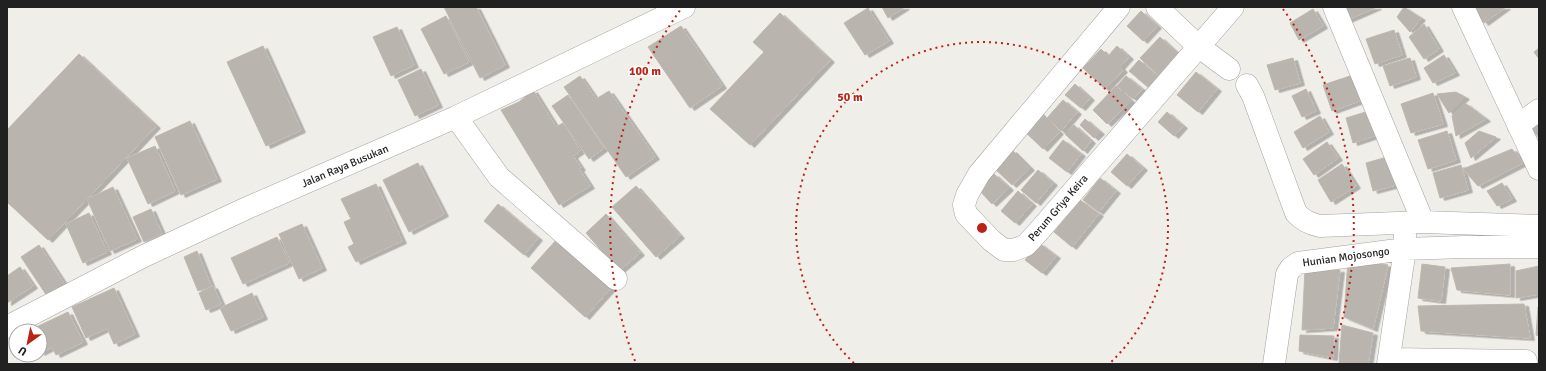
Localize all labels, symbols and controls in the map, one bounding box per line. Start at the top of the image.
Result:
text: 100 m [629,64,661,79]
text: 50 m [837,90,863,105]
street label: Jalan Raya Busukan [300,142,390,190]
street label: Perum Griya Keira [1025,172,1091,244]
centre of rings [975,221,989,235]
street label: Hunian Mojosongo [1302,244,1391,270]
north arrow [8,323,48,363]
text: U [16,343,29,358]

